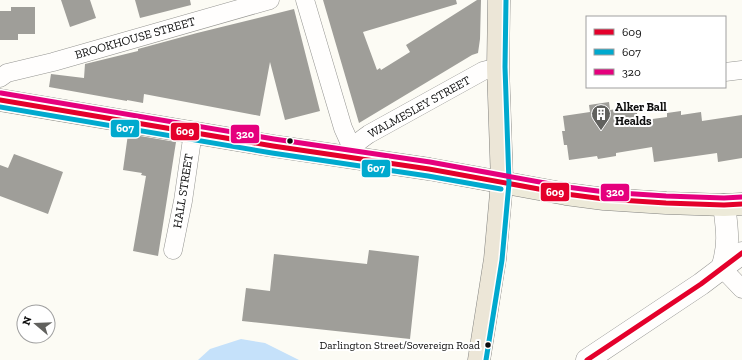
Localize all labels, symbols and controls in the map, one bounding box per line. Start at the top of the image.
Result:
street label: BROOKHOUSE STREET [73,14,197,62]
legend [586,16,726,88]
text: 609 [622,25,642,39]
text: 607 [622,45,641,59]
text: 320 [622,65,641,79]
street label: WALMESLEY STREET [365,73,473,141]
place label: Alker Ball Healds [615,100,667,128]
building icon: Alker Ball Healds [590,103,612,131]
line badge: 607 [110,119,140,138]
text: 607 [116,122,134,135]
line badge: 609 [170,122,200,141]
line badge: 320 [230,124,260,144]
text: 609 [176,125,194,138]
text: 320 [236,128,254,141]
unlabelled marker [285,136,295,146]
street label: HALL STREET [170,152,196,229]
line badge: 607 [361,159,391,178]
text: 607 [367,162,385,175]
line badge: 609 [540,182,570,202]
line badge: 320 [600,183,630,202]
text: 609 [546,186,564,199]
text: 320 [606,186,624,199]
north arrow [16,304,56,344]
text: N [20,314,35,327]
place label: Darlington Street/Sovereign Road [320,339,480,352]
marker: Darlington Street/Sovereign Road [483,340,493,350]

